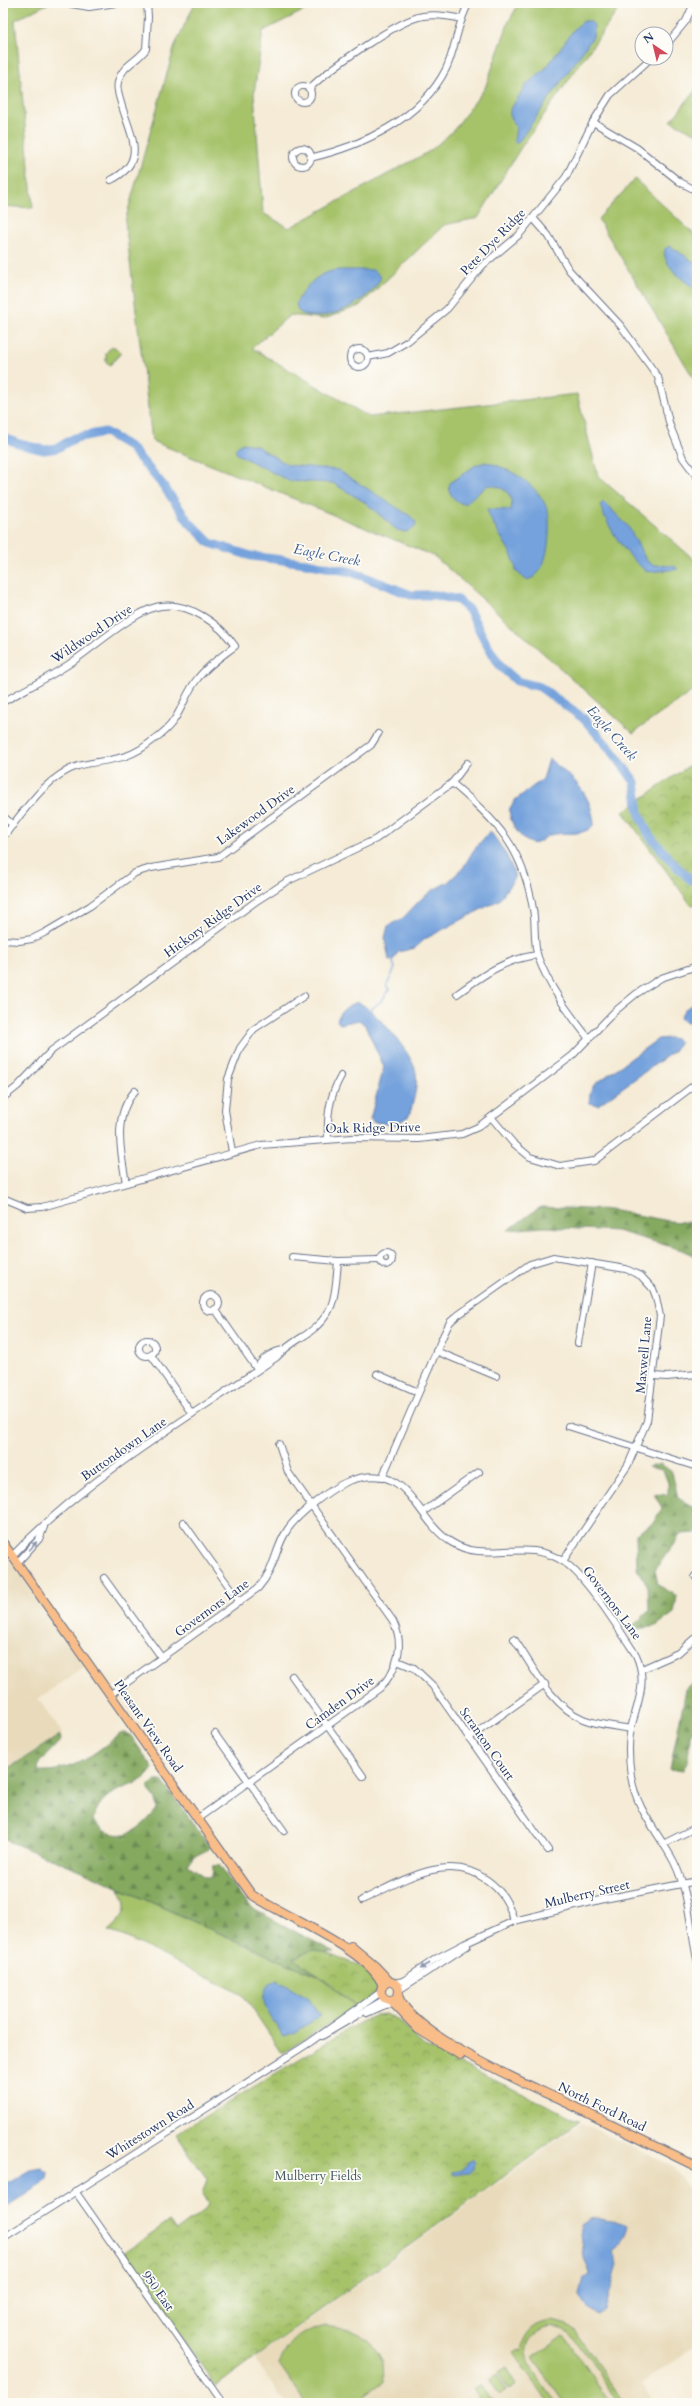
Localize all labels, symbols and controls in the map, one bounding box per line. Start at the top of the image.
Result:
north arrow [634,26,674,66]
text: N [640,29,657,47]
street label: Pete Dye Ridge [456,205,530,279]
water label: Eagle Creek [292,539,362,571]
street label: Wildwood Drive [47,600,136,668]
water label: Eagle Creek [583,701,641,765]
street label: Lakewood Drive [213,780,299,850]
street label: Hickory Ridge Drive [160,878,266,962]
street label: Oak Ridge Drive [325,1118,421,1138]
street label: Maxwell Lane [632,1316,656,1394]
street label: Buttondown Lane [78,1413,170,1485]
one-way arrow [28,1540,37,1551]
street label: Governors Lane [578,1562,646,1644]
street label: Governors Lane [171,1575,253,1641]
street label: Camden Drive [302,1672,378,1734]
street label: Pleasant View Road [109,1676,187,1776]
street label: Scranton Court [455,1704,519,1784]
street label: Mulberry Street [543,1875,631,1913]
one-way arrow [420,1962,430,1970]
street label: North Ford Road [555,2078,649,2136]
street label: Whitestown Road [102,2096,197,2165]
park label: Mulberry Fields [275,2167,361,2185]
street label: 950 East [138,2267,178,2315]

